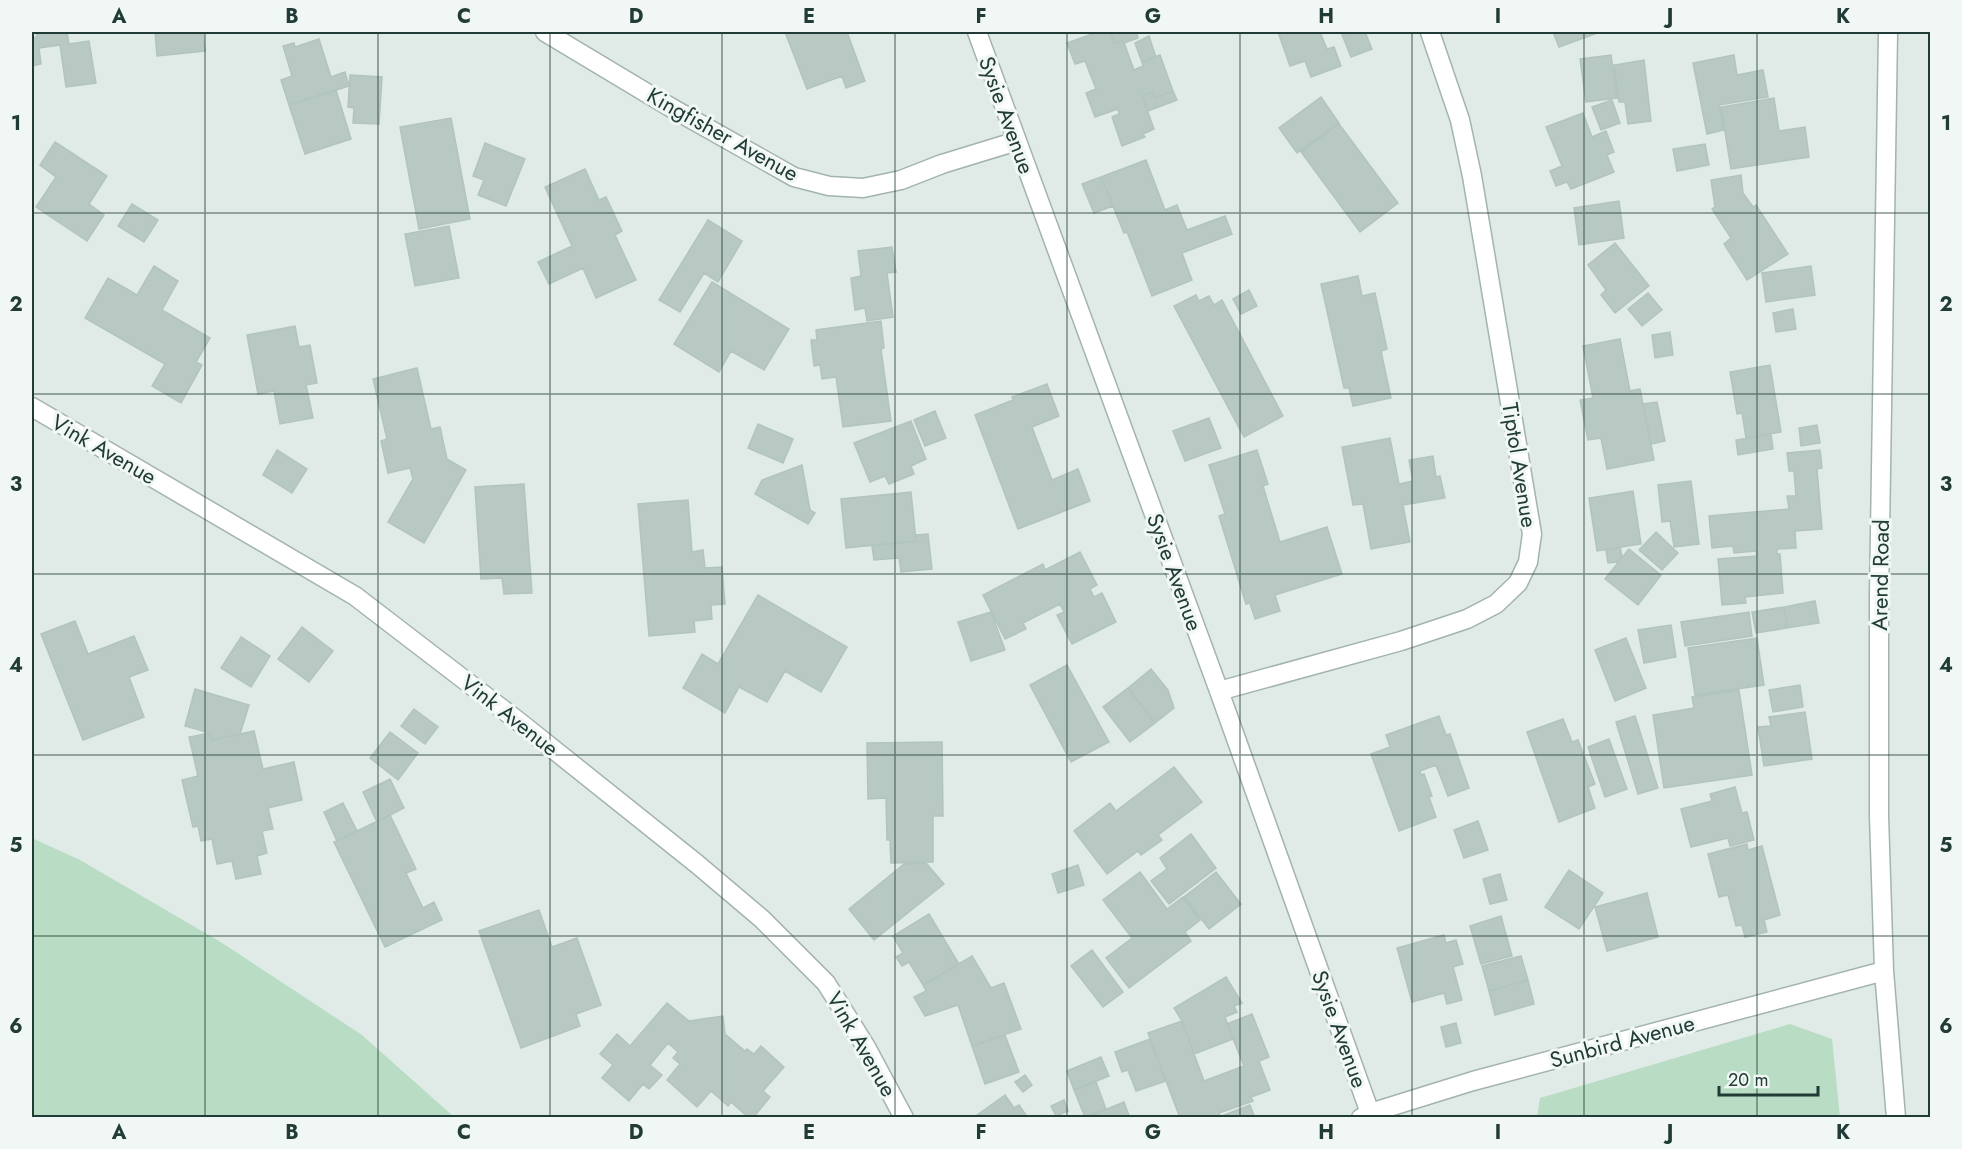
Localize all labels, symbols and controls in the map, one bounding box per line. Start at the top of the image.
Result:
text: A [111,2,127,31]
text: B [285,2,299,31]
text: C [457,2,471,31]
text: D [629,2,643,31]
text: E [803,2,815,31]
text: F [975,2,987,31]
text: G [1145,2,1161,31]
text: H [1318,2,1334,31]
text: I [1495,2,1501,31]
text: J [1663,2,1673,31]
text: K [1836,2,1850,31]
street label: Sysie Avenue [971,52,1043,178]
street label: Kingfisher Avenue [641,79,805,189]
text: 1 [11,109,21,138]
text: 1 [1941,109,1951,138]
text: 2 [9,290,23,319]
text: 2 [1939,290,1953,319]
street label: Tiptol Avenue [1494,400,1546,530]
street label: Vink Avenue [46,406,162,492]
text: 3 [10,470,22,499]
text: 3 [1940,470,1952,499]
street label: Sysie Avenue [1139,509,1211,635]
street label: Arend Road [1863,519,1897,631]
text: 4 [9,651,23,680]
text: 4 [1939,651,1953,680]
street label: Vink Avenue [454,666,566,764]
text: 5 [10,831,23,860]
text: 5 [1940,831,1953,860]
street label: Sysie Avenue [1304,966,1376,1092]
street label: Vink Avenue [819,986,905,1102]
street label: Sunbird Avenue [1546,1006,1698,1076]
text: 6 [9,1012,23,1041]
text: 6 [1939,1012,1953,1041]
scale bar [1719,1059,1818,1097]
text: 20 m [1728,1067,1768,1093]
text: A [111,1118,127,1147]
text: B [285,1118,299,1147]
text: C [457,1118,471,1147]
text: D [629,1118,643,1147]
text: E [803,1118,815,1147]
text: F [975,1118,987,1147]
text: G [1145,1118,1161,1147]
text: H [1318,1118,1334,1147]
text: I [1495,1118,1501,1147]
text: J [1663,1118,1673,1147]
text: K [1836,1118,1850,1147]

